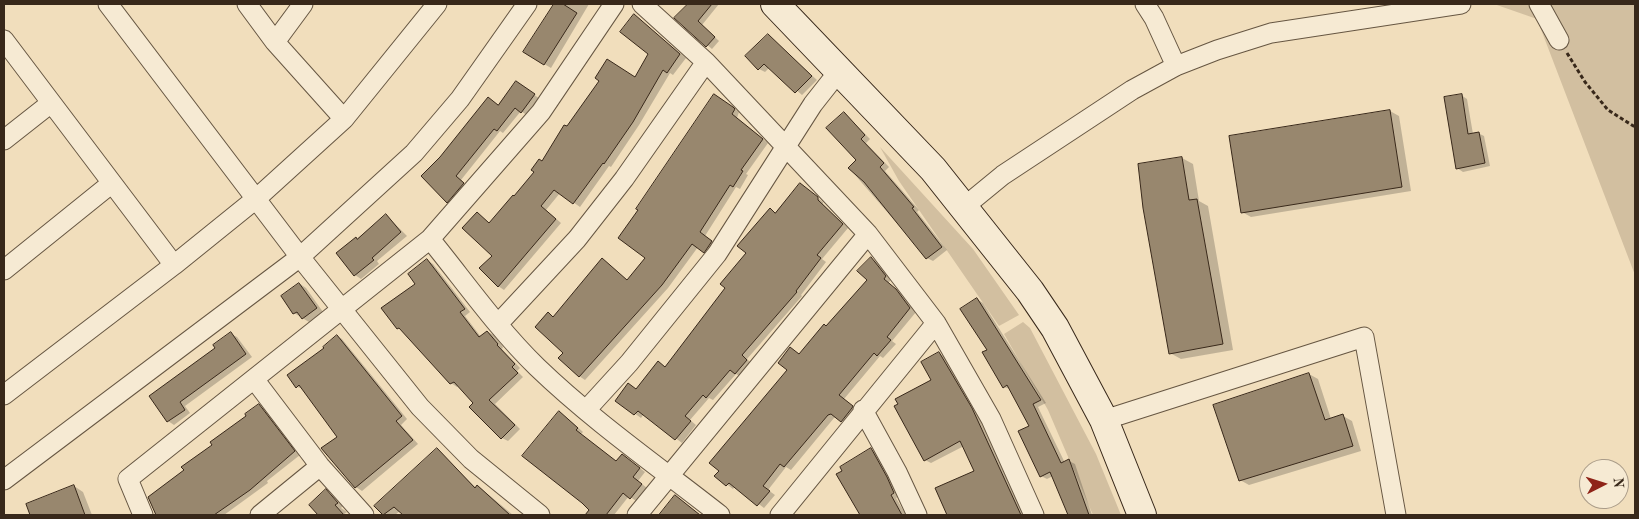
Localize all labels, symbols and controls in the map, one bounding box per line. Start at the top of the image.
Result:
north arrow [1579,459,1629,509]
text: N [1611,477,1625,489]

